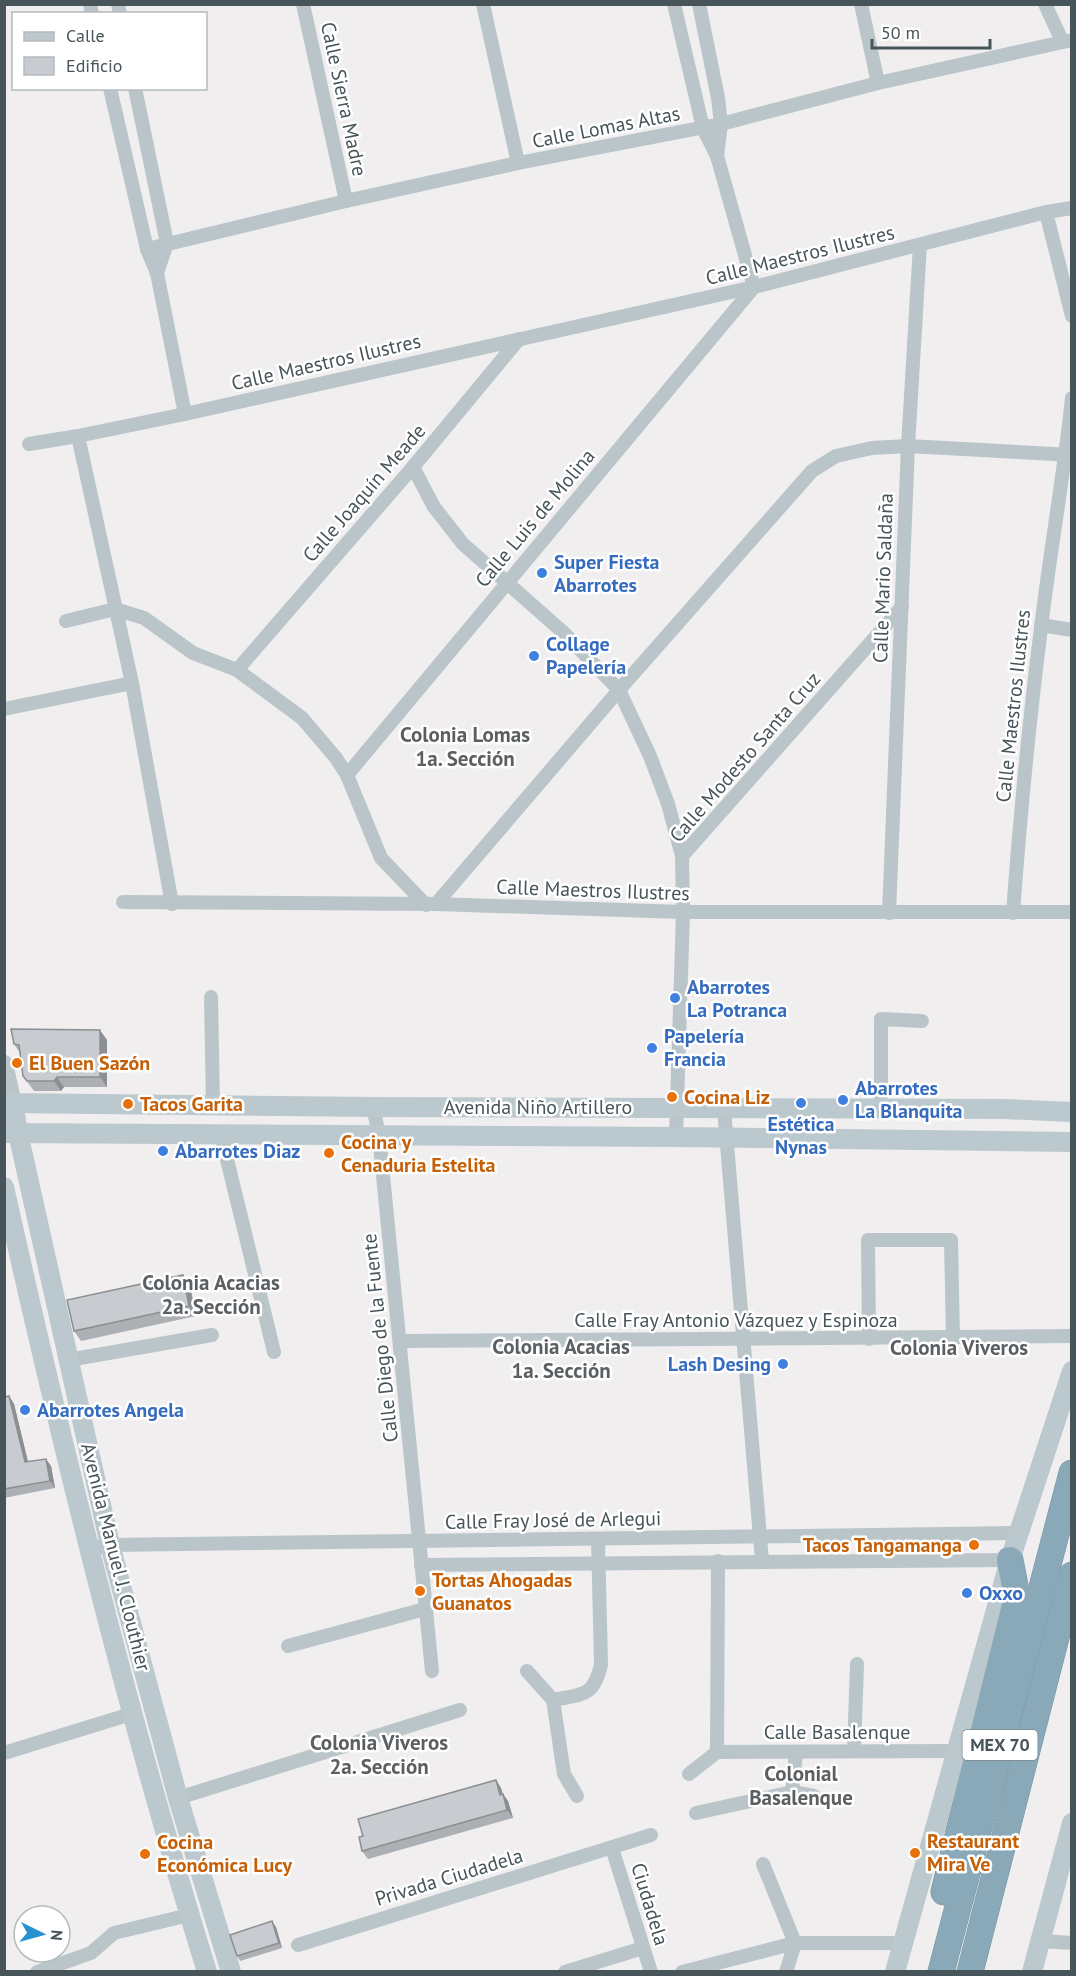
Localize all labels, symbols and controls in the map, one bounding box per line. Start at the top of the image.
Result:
legend [12,12,207,90]
scale bar [872,12,990,50]
street label: Calle Sierra Madre [315,20,373,178]
text: 50 m [881,21,920,44]
text: Calle [66,24,105,47]
text: Edificio [66,54,122,77]
street label: Calle Lomas Altas [530,100,682,154]
street label: Calle Maestros Ilustres [703,219,897,291]
street label: Calle Maestros Ilustres [229,328,423,396]
street label: Calle Joaquín Meade [297,419,431,567]
street label: Calle Luis de Molina [469,443,601,593]
street label: Calle Mario Saldaña [867,493,899,663]
place label: Super Fiesta Abarrotes [554,549,660,598]
marker: Super Fiesta Abarrotes [535,566,549,580]
street label: Calle Maestros Ilustres [990,608,1036,804]
place label: Collage Papelería [546,631,626,680]
marker: Collage Papelería [527,649,541,663]
street label: Calle Modesto Santa Cruz [664,666,826,848]
district label: Colonia Lomas 1a. Sección [400,721,530,772]
street label: Calle Maestros Ilustres [496,874,690,906]
place label: Abarrotes La Potranca [687,974,787,1023]
marker: Abarrotes La Potranca [668,991,682,1005]
place label: Papelería Francia [664,1023,744,1072]
marker: Papelería Francia [645,1041,659,1055]
place label: El Buen Sazón [29,1050,150,1076]
marker: El Buen Sazón [10,1056,24,1070]
place label: Abarrotes La Blanquita [855,1075,963,1124]
place label: Cocina Liz [684,1084,770,1110]
marker: Cocina Liz [665,1090,679,1104]
place label: Tacos Garita [140,1091,243,1117]
marker: Abarrotes La Blanquita [836,1093,850,1107]
street label: Avenida Niño Artillero [444,1094,632,1120]
marker: Estética Nynas [794,1096,808,1110]
marker: Tacos Garita [121,1097,135,1111]
place label: Estética Nynas [768,1111,835,1160]
place label: Cocina y Cenaduria Estelita [341,1129,496,1178]
place label: Abarrotes Diaz [175,1138,300,1164]
marker: Abarrotes Diaz [156,1144,170,1158]
marker: Cocina y Cenaduria Estelita [322,1146,336,1160]
street label: Calle Diego de la Fuente [356,1232,404,1444]
district label: Colonia Acacias 2a. Sección [142,1269,280,1320]
street label: Calle Fray Antonio Vázquez y Espinoza [574,1307,898,1333]
district label: Colonia Acacias 1a. Sección [492,1333,630,1384]
district label: Colonia Viveros [890,1334,1028,1361]
place label: Lash Desing [668,1351,771,1377]
marker: Lash Desing [776,1357,790,1371]
place label: Abarrotes Angela [37,1397,184,1423]
marker: Abarrotes Angela [18,1403,32,1417]
street label: Avenida Manuel J. Clouthier [75,1440,157,1674]
street label: Calle Fray José de Arlegui [445,1505,661,1535]
place label: Tacos Tangamanga [803,1532,962,1558]
marker: Tacos Tangamanga [967,1538,981,1552]
place label: Tortas Ahogadas Guanatos [432,1567,572,1616]
place label: Oxxo [979,1580,1023,1606]
marker: Tortas Ahogadas Guanatos [413,1584,427,1598]
marker: Oxxo [960,1586,974,1600]
street label: Calle Basalenque [764,1719,910,1745]
district label: Colonia Viveros 2a. Sección [310,1729,448,1780]
road number: MEX 70 [962,1730,1038,1760]
district label: Colonial Basalenque [749,1760,853,1811]
place label: Restaurant Mira Ve [927,1828,1019,1877]
place label: Cocina Económica Lucy [157,1829,293,1878]
street label: Privada Ciudadela [372,1842,526,1912]
marker: Restaurant Mira Ve [908,1846,922,1860]
marker: Cocina Económica Lucy [138,1847,152,1861]
street label: Ciudadela [625,1860,675,1948]
north arrow [12,1904,72,1964]
text: N [47,1929,67,1941]

